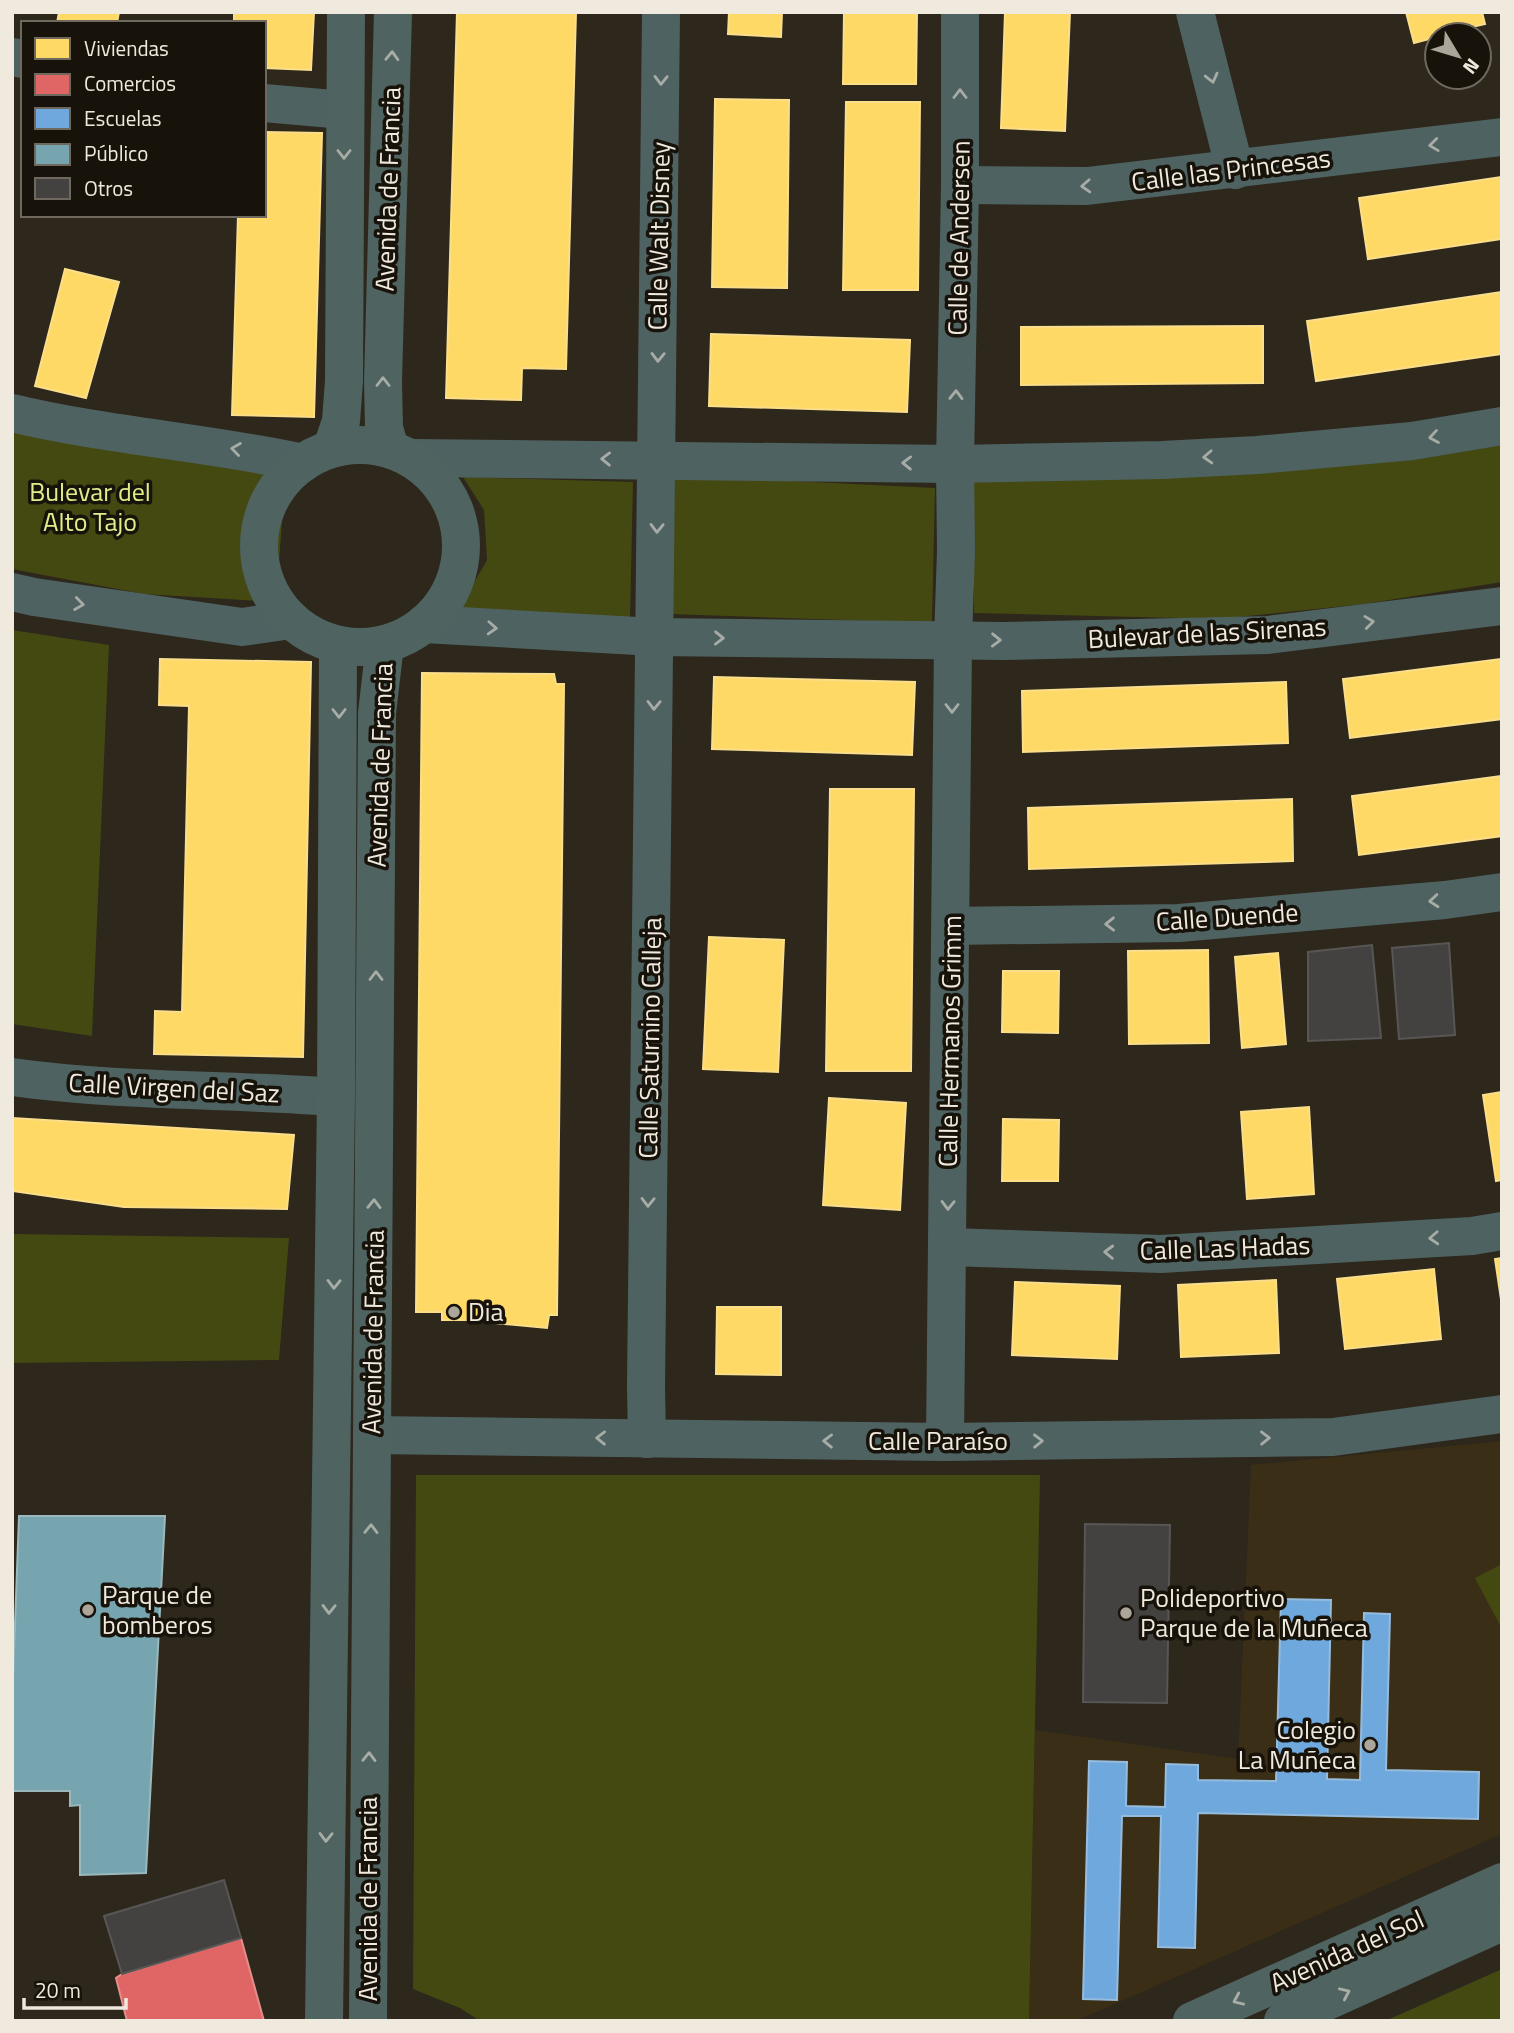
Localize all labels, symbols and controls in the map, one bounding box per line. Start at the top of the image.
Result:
legend [21,21,266,217]
north arrow [1423,21,1493,91]
text: Viviendas [84,32,169,64]
one-way arrow [384,51,399,62]
text: N [1456,53,1487,81]
text: Comercios [84,67,176,99]
one-way arrow [1204,72,1218,84]
one-way arrow [653,76,669,86]
street label: Avenida de Francia [364,86,411,292]
one-way arrow [952,89,968,99]
text: Escuelas [84,102,161,134]
text: Público [84,137,148,169]
street label: Calle las Princesas [1129,138,1333,201]
one-way arrow [1428,138,1440,153]
street label: Calle de Andersen [937,140,980,336]
street label: Calle Walt Disney [637,141,680,331]
one-way arrow [336,149,352,160]
text: Otros [84,172,133,204]
one-way arrow [1081,178,1092,193]
one-way arrow [650,352,666,363]
one-way arrow [375,376,391,387]
one-way arrow [949,390,964,401]
one-way arrow [1429,429,1440,444]
one-way arrow [230,442,242,457]
one-way arrow [1202,450,1213,465]
one-way arrow [600,451,611,467]
one-way arrow [901,455,912,471]
park label: Bulevar del Alto Tajo [29,472,151,541]
one-way arrow [649,523,664,534]
one-way arrow [74,596,85,611]
street label: Bulevar de las Sirenas [1087,607,1327,658]
one-way arrow [1364,615,1375,630]
one-way arrow [487,620,498,635]
one-way arrow [714,630,725,645]
one-way arrow [991,632,1002,648]
street label: Avenida de Francia [356,662,403,868]
one-way arrow [647,700,662,711]
one-way arrow [944,703,960,714]
one-way arrow [331,708,347,719]
street label: Calle Duende [1154,892,1299,941]
one-way arrow [1428,893,1439,908]
street label: Calle Hermanos Grimm [928,915,971,1167]
one-way arrow [1104,916,1114,932]
street label: Calle Saturnino Calleja [628,917,671,1159]
one-way arrow [368,970,384,981]
street label: Calle Virgen del Saz [67,1062,281,1113]
one-way arrow [640,1197,656,1208]
one-way arrow [366,1198,382,1208]
one-way arrow [940,1200,956,1211]
street label: Calle Las Hadas [1139,1225,1311,1270]
street label: Avenida de Francia [351,1229,394,1435]
one-way arrow [1428,1230,1439,1245]
one-way arrow [1103,1244,1114,1259]
one-way arrow [326,1279,342,1289]
place label: Dia [468,1292,504,1331]
marker: Dia [446,1304,462,1320]
street label: Calle Paraíso [868,1421,1008,1460]
one-way arrow [1261,1430,1271,1446]
one-way arrow [595,1431,606,1446]
one-way arrow [822,1433,833,1449]
one-way arrow [1033,1433,1044,1449]
one-way arrow [363,1523,379,1534]
place label: Parque de bomberos [102,1575,213,1644]
place label: Polideportivo Parque de la Muñeca [1140,1578,1368,1647]
marker: Parque de bomberos [80,1602,96,1618]
one-way arrow [321,1604,337,1615]
marker: Polideportivo Parque de la Muñeca [1118,1605,1134,1621]
place label: Colegio La Muñeca [1238,1710,1356,1779]
marker: Colegio La Muñeca [1362,1737,1378,1753]
one-way arrow [361,1751,376,1762]
street label: Avenida de Francia [348,1797,387,2001]
one-way arrow [318,1832,334,1842]
street label: Avenida del Sol [1263,1899,1430,2002]
scale bar [24,1966,126,2010]
text: 20 m [35,1974,81,2006]
one-way arrow [1338,1987,1350,2001]
one-way arrow [1233,1992,1245,2006]

